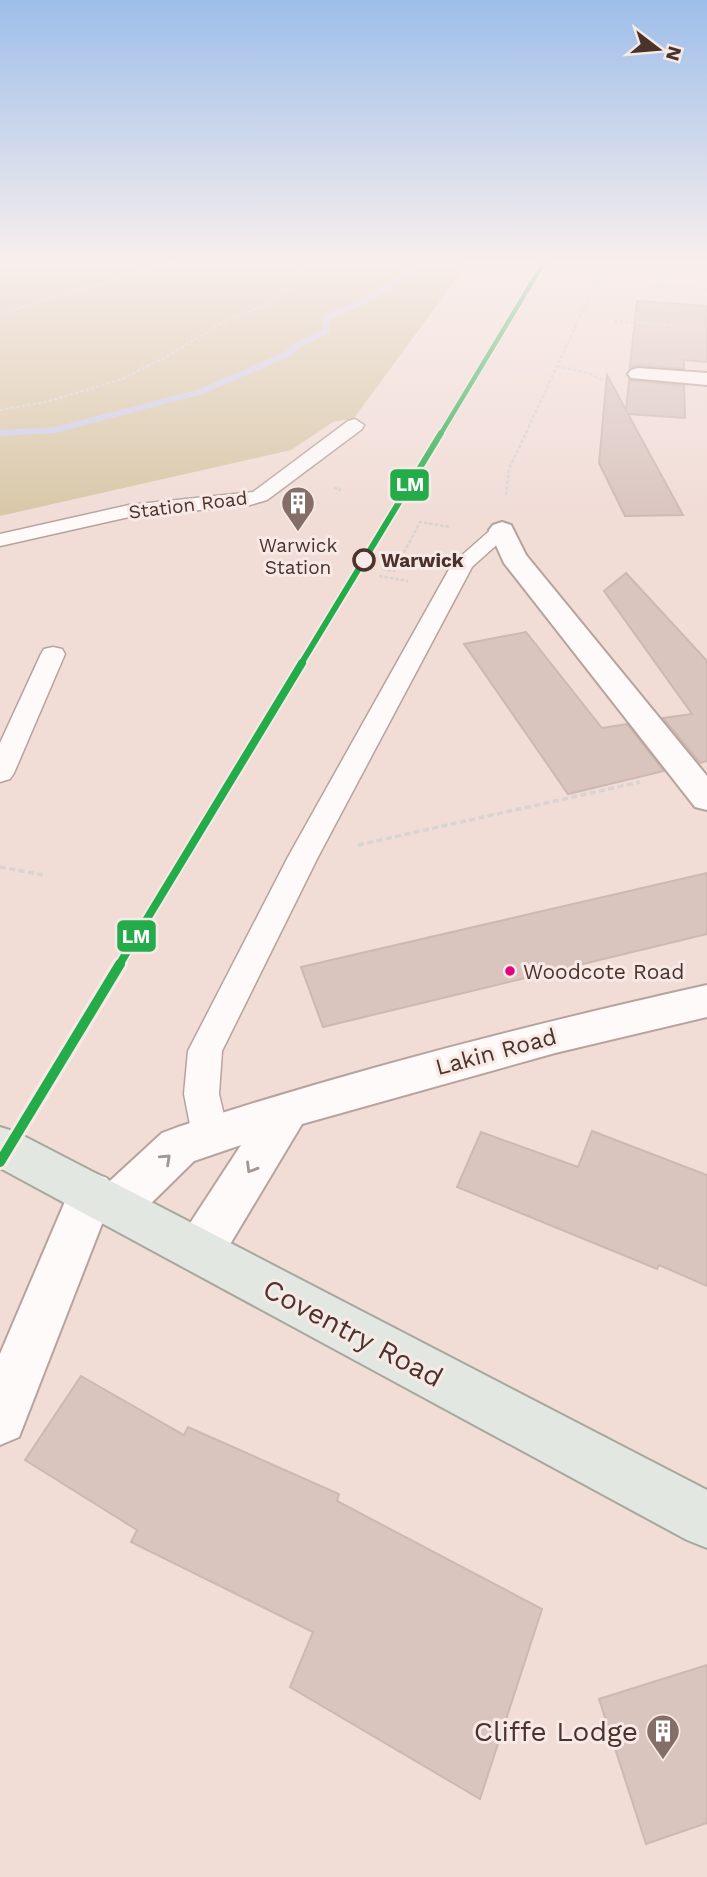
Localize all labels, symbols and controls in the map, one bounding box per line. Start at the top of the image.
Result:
north arrow [623,14,693,84]
text: N [661,44,687,63]
line badge: LM [389,468,430,502]
text: LM [396,473,424,496]
building icon: Warwick Station [279,484,317,533]
street label: Station Road [127,486,249,524]
place label: Warwick Station [259,534,337,579]
marker: Warwick [353,549,375,571]
place label: Warwick [381,549,464,572]
line badge: LM [116,919,157,953]
text: LM [122,925,150,948]
place label: Woodcote Road [523,959,684,984]
marker: Woodcote Road [503,964,517,978]
street label: Lakin Road [433,1023,559,1081]
one-way arrow [158,1154,171,1167]
one-way arrow [246,1161,259,1174]
street label: Coventry Road [258,1272,448,1394]
building icon: Cliffe Lodge [644,1712,682,1761]
place label: Cliffe Lodge [474,1715,638,1748]

